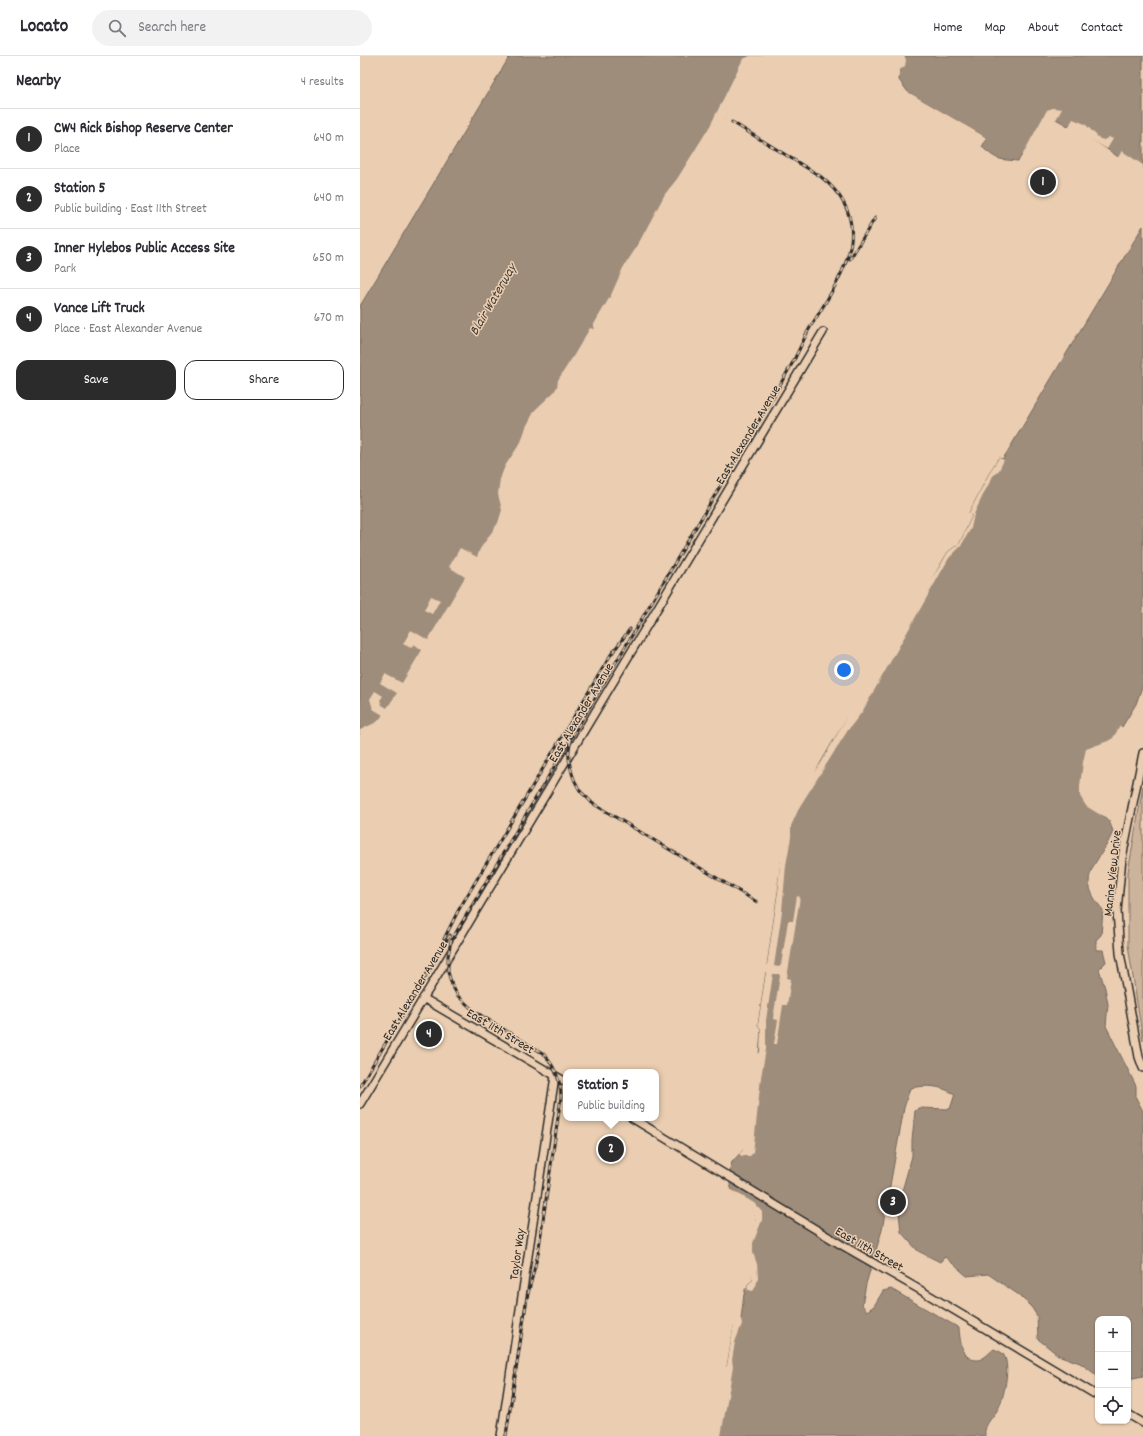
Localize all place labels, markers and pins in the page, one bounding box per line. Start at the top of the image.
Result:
pin: 1 [1030,167,1056,197]
pin: 4 [416,1019,442,1049]
pin: 2 [598,1134,624,1164]
pin: 3 [880,1187,906,1217]

